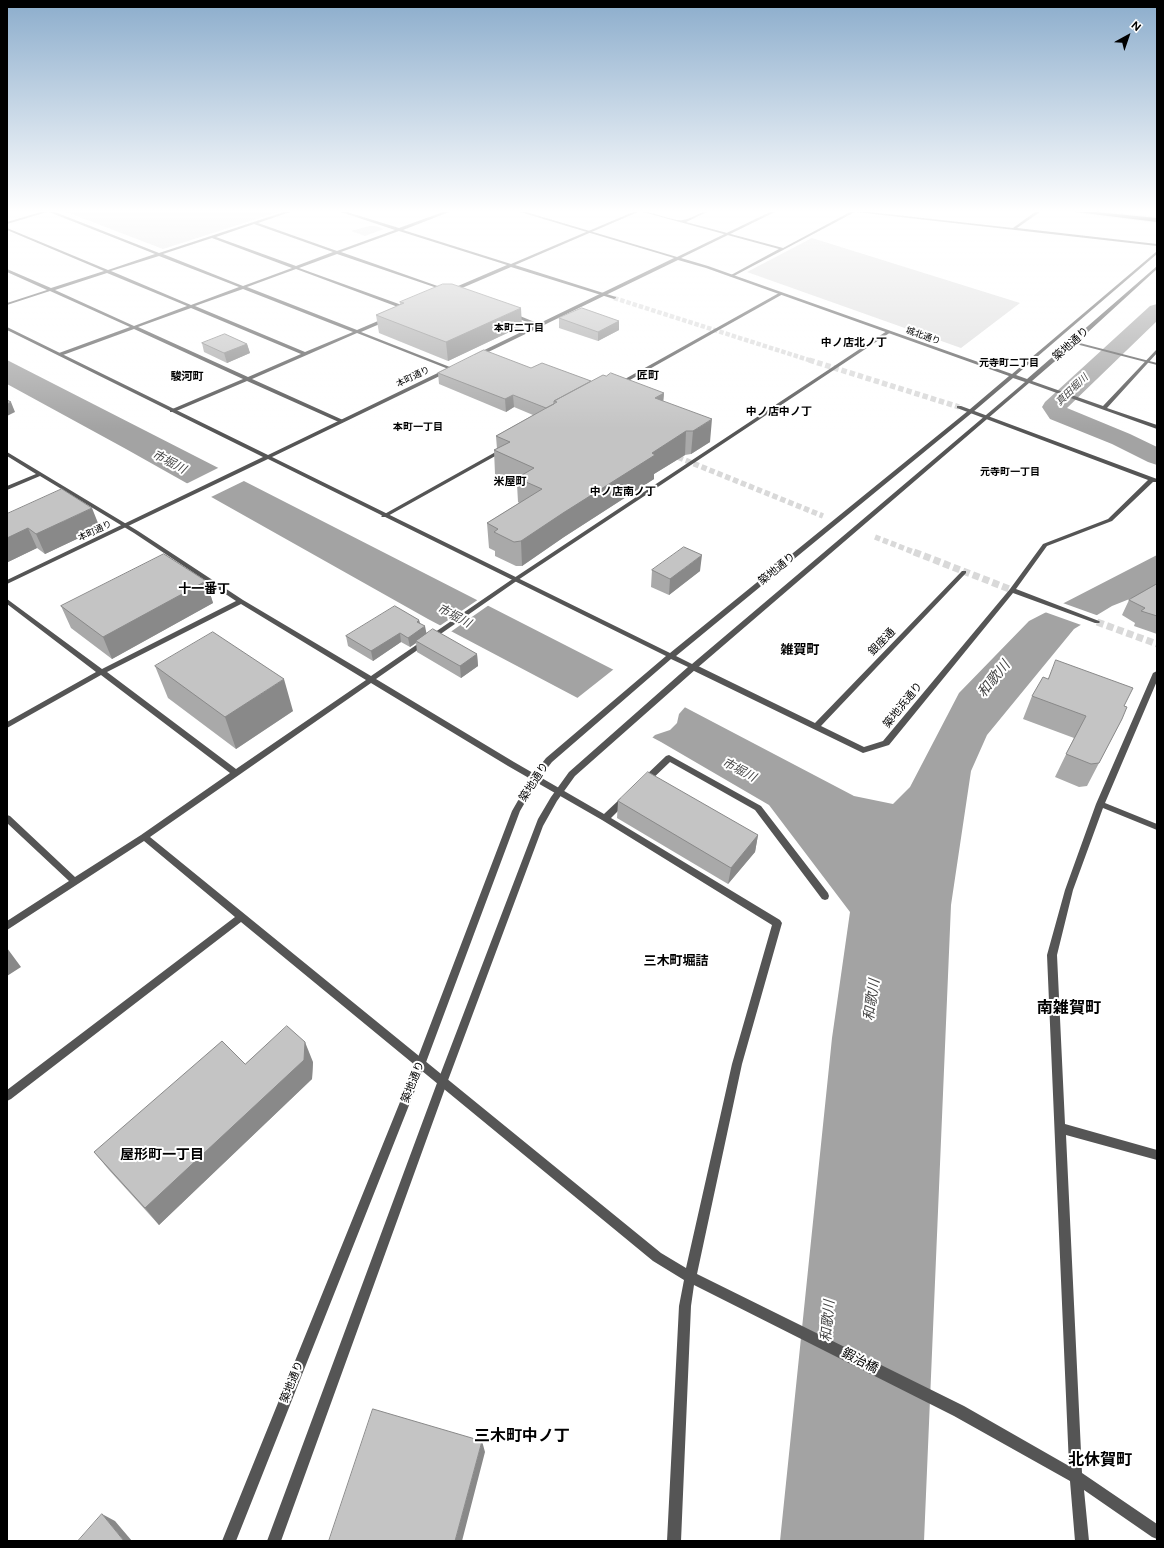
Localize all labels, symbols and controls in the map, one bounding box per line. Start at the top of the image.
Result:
north arrow [1108,16,1148,56]
text: N [1129,19,1143,34]
district label: 本町二丁目 [494,322,544,334]
street label: 築地通り [1050,324,1092,364]
street label: 城北通り [904,325,942,347]
district label: 中ノ店北ノ丁 [821,336,887,350]
district label: 元寺町二丁目 [979,357,1039,369]
street label: 本町通り [394,364,432,390]
district label: 匠町 [637,369,659,383]
district label: 駿河町 [171,370,203,384]
water label: 真田堀川 [1053,372,1091,408]
district label: 中ノ店中ノ丁 [746,405,812,419]
district label: 本町一丁目 [393,421,443,433]
water label: 市堀川 [150,447,188,477]
district label: 元寺町一丁目 [980,466,1040,478]
district label: 米屋町 [494,475,526,489]
district label: 中ノ店南ノ丁 [590,485,656,499]
street label: 本町通り [76,518,114,544]
street label: 築地通り [756,550,798,588]
district label: 十一番丁 [178,581,230,597]
water label: 市堀川 [435,601,473,631]
street label: 銀座通 [866,626,898,658]
district label: 雑賀町 [781,642,819,658]
water label: 和歌川 [974,657,1014,701]
street label: 築地浜通り [881,679,925,731]
water label: 市堀川 [720,755,758,785]
street label: 築地通り [516,760,552,804]
district label: 三木町堀詰 [644,953,708,969]
water label: 和歌川 [861,978,883,1022]
district label: 南雑賀町 [1037,998,1101,1018]
street label: 築地通り [399,1059,427,1105]
district label: 屋形町一丁目 [120,1147,204,1163]
water label: 和歌川 [818,1299,838,1343]
street label: 鍜治橋 [839,1345,881,1377]
street label: 築地通り [278,1359,306,1405]
district label: 三木町中ノ丁 [474,1426,570,1446]
district label: 北休賀町 [1068,1450,1132,1470]

